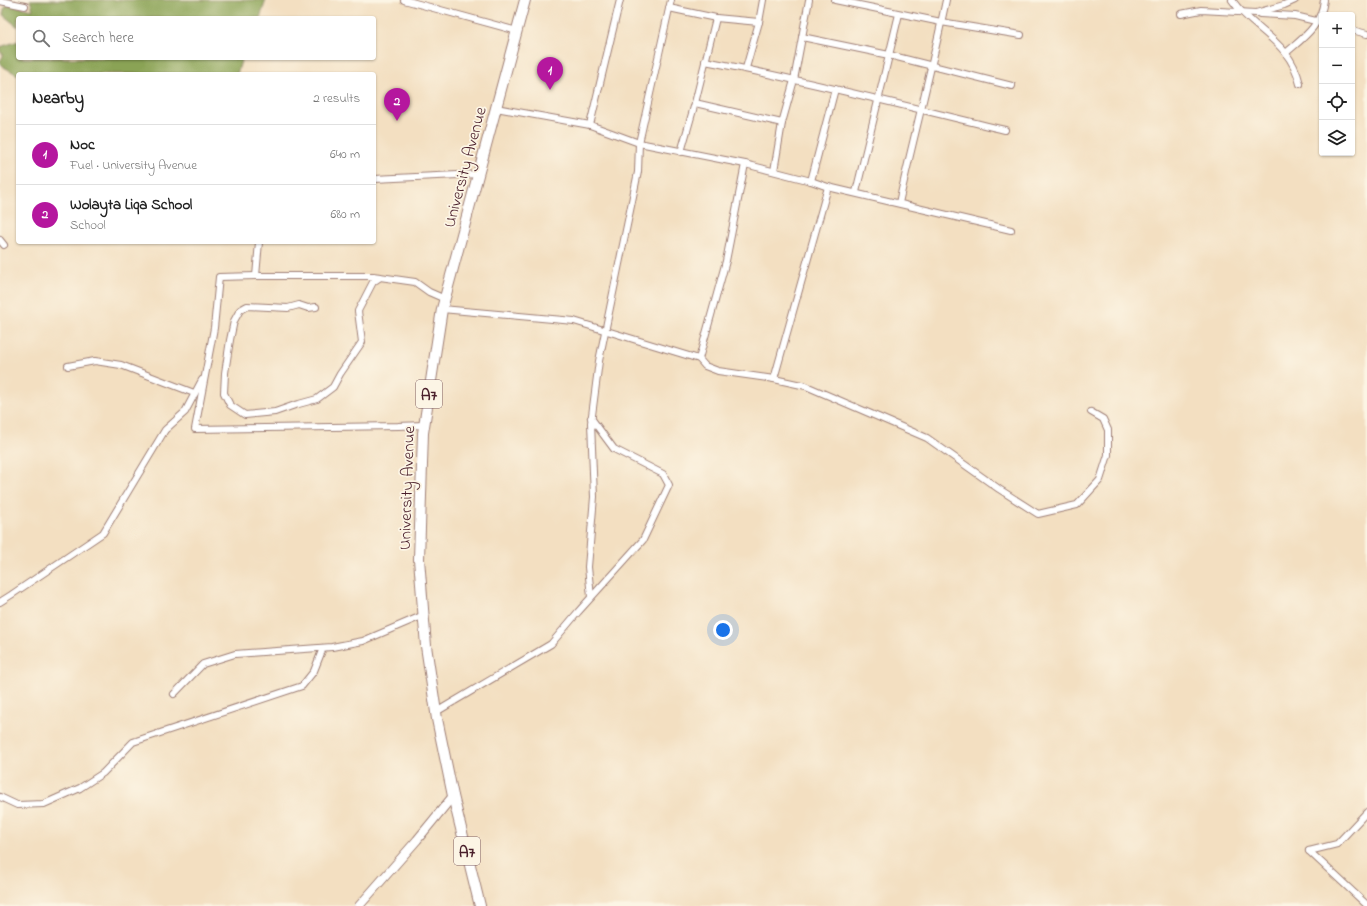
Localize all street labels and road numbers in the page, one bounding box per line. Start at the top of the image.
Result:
street label: University Avenue [437,104,495,231]
road number: A7 [416,380,442,408]
street label: University Avenue [393,425,423,551]
road number: A7 [454,837,480,865]

